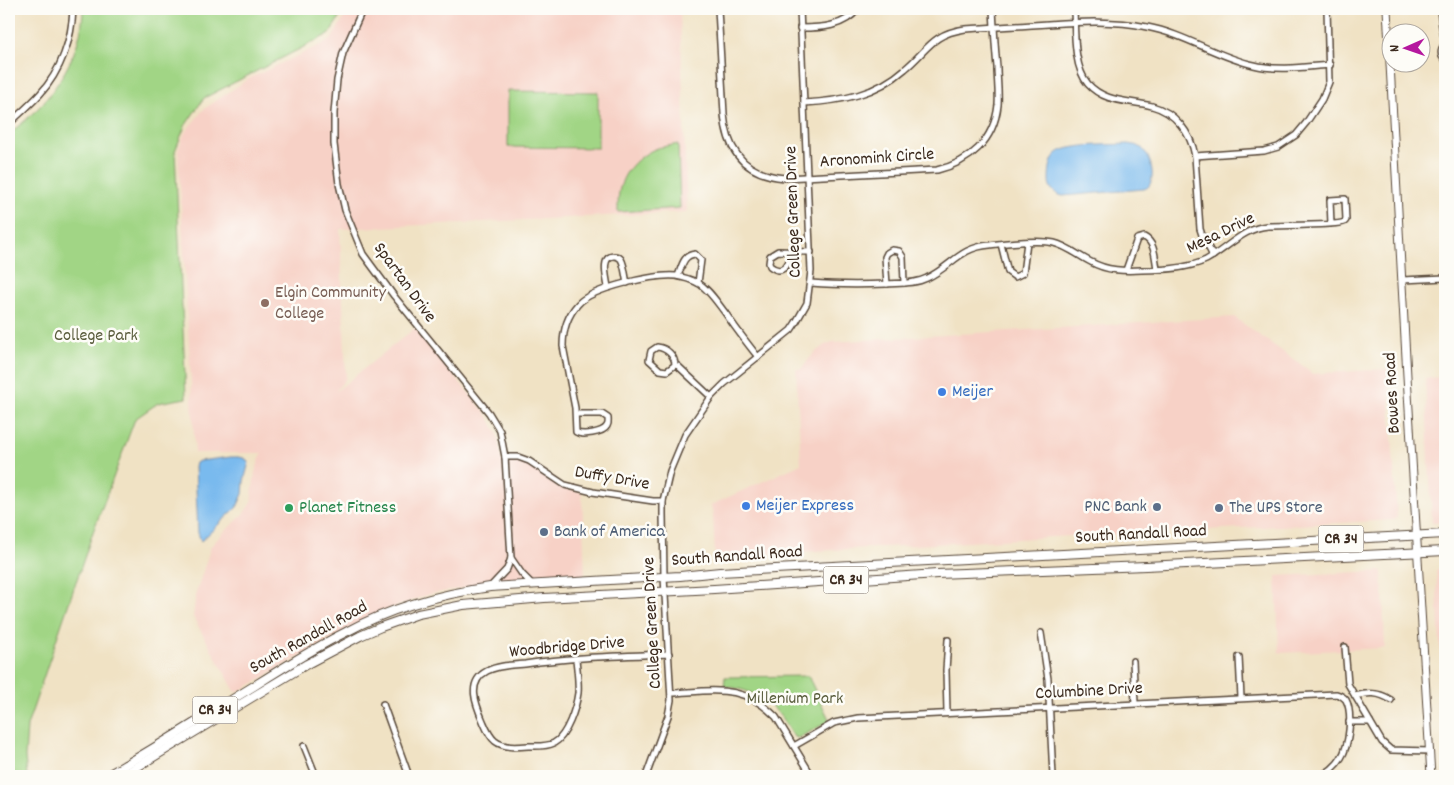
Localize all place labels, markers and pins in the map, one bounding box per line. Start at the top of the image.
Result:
place label: Elgin Community College [275,281,387,327]
marker: Elgin Community College [259,297,271,309]
place label: Meijer [952,380,993,405]
marker: Meijer [936,386,948,398]
place label: Meijer Express [756,494,854,519]
place label: PNC Bank [1084,495,1147,520]
place label: Planet Fitness [299,496,396,521]
place label: The UPS Store [1229,496,1323,521]
marker: Meijer Express [740,500,752,512]
marker: PNC Bank [1151,501,1163,513]
marker: Planet Fitness [283,502,295,514]
marker: The UPS Store [1213,502,1225,514]
place label: Bank of America [554,520,666,545]
marker: Bank of America [538,526,550,538]

